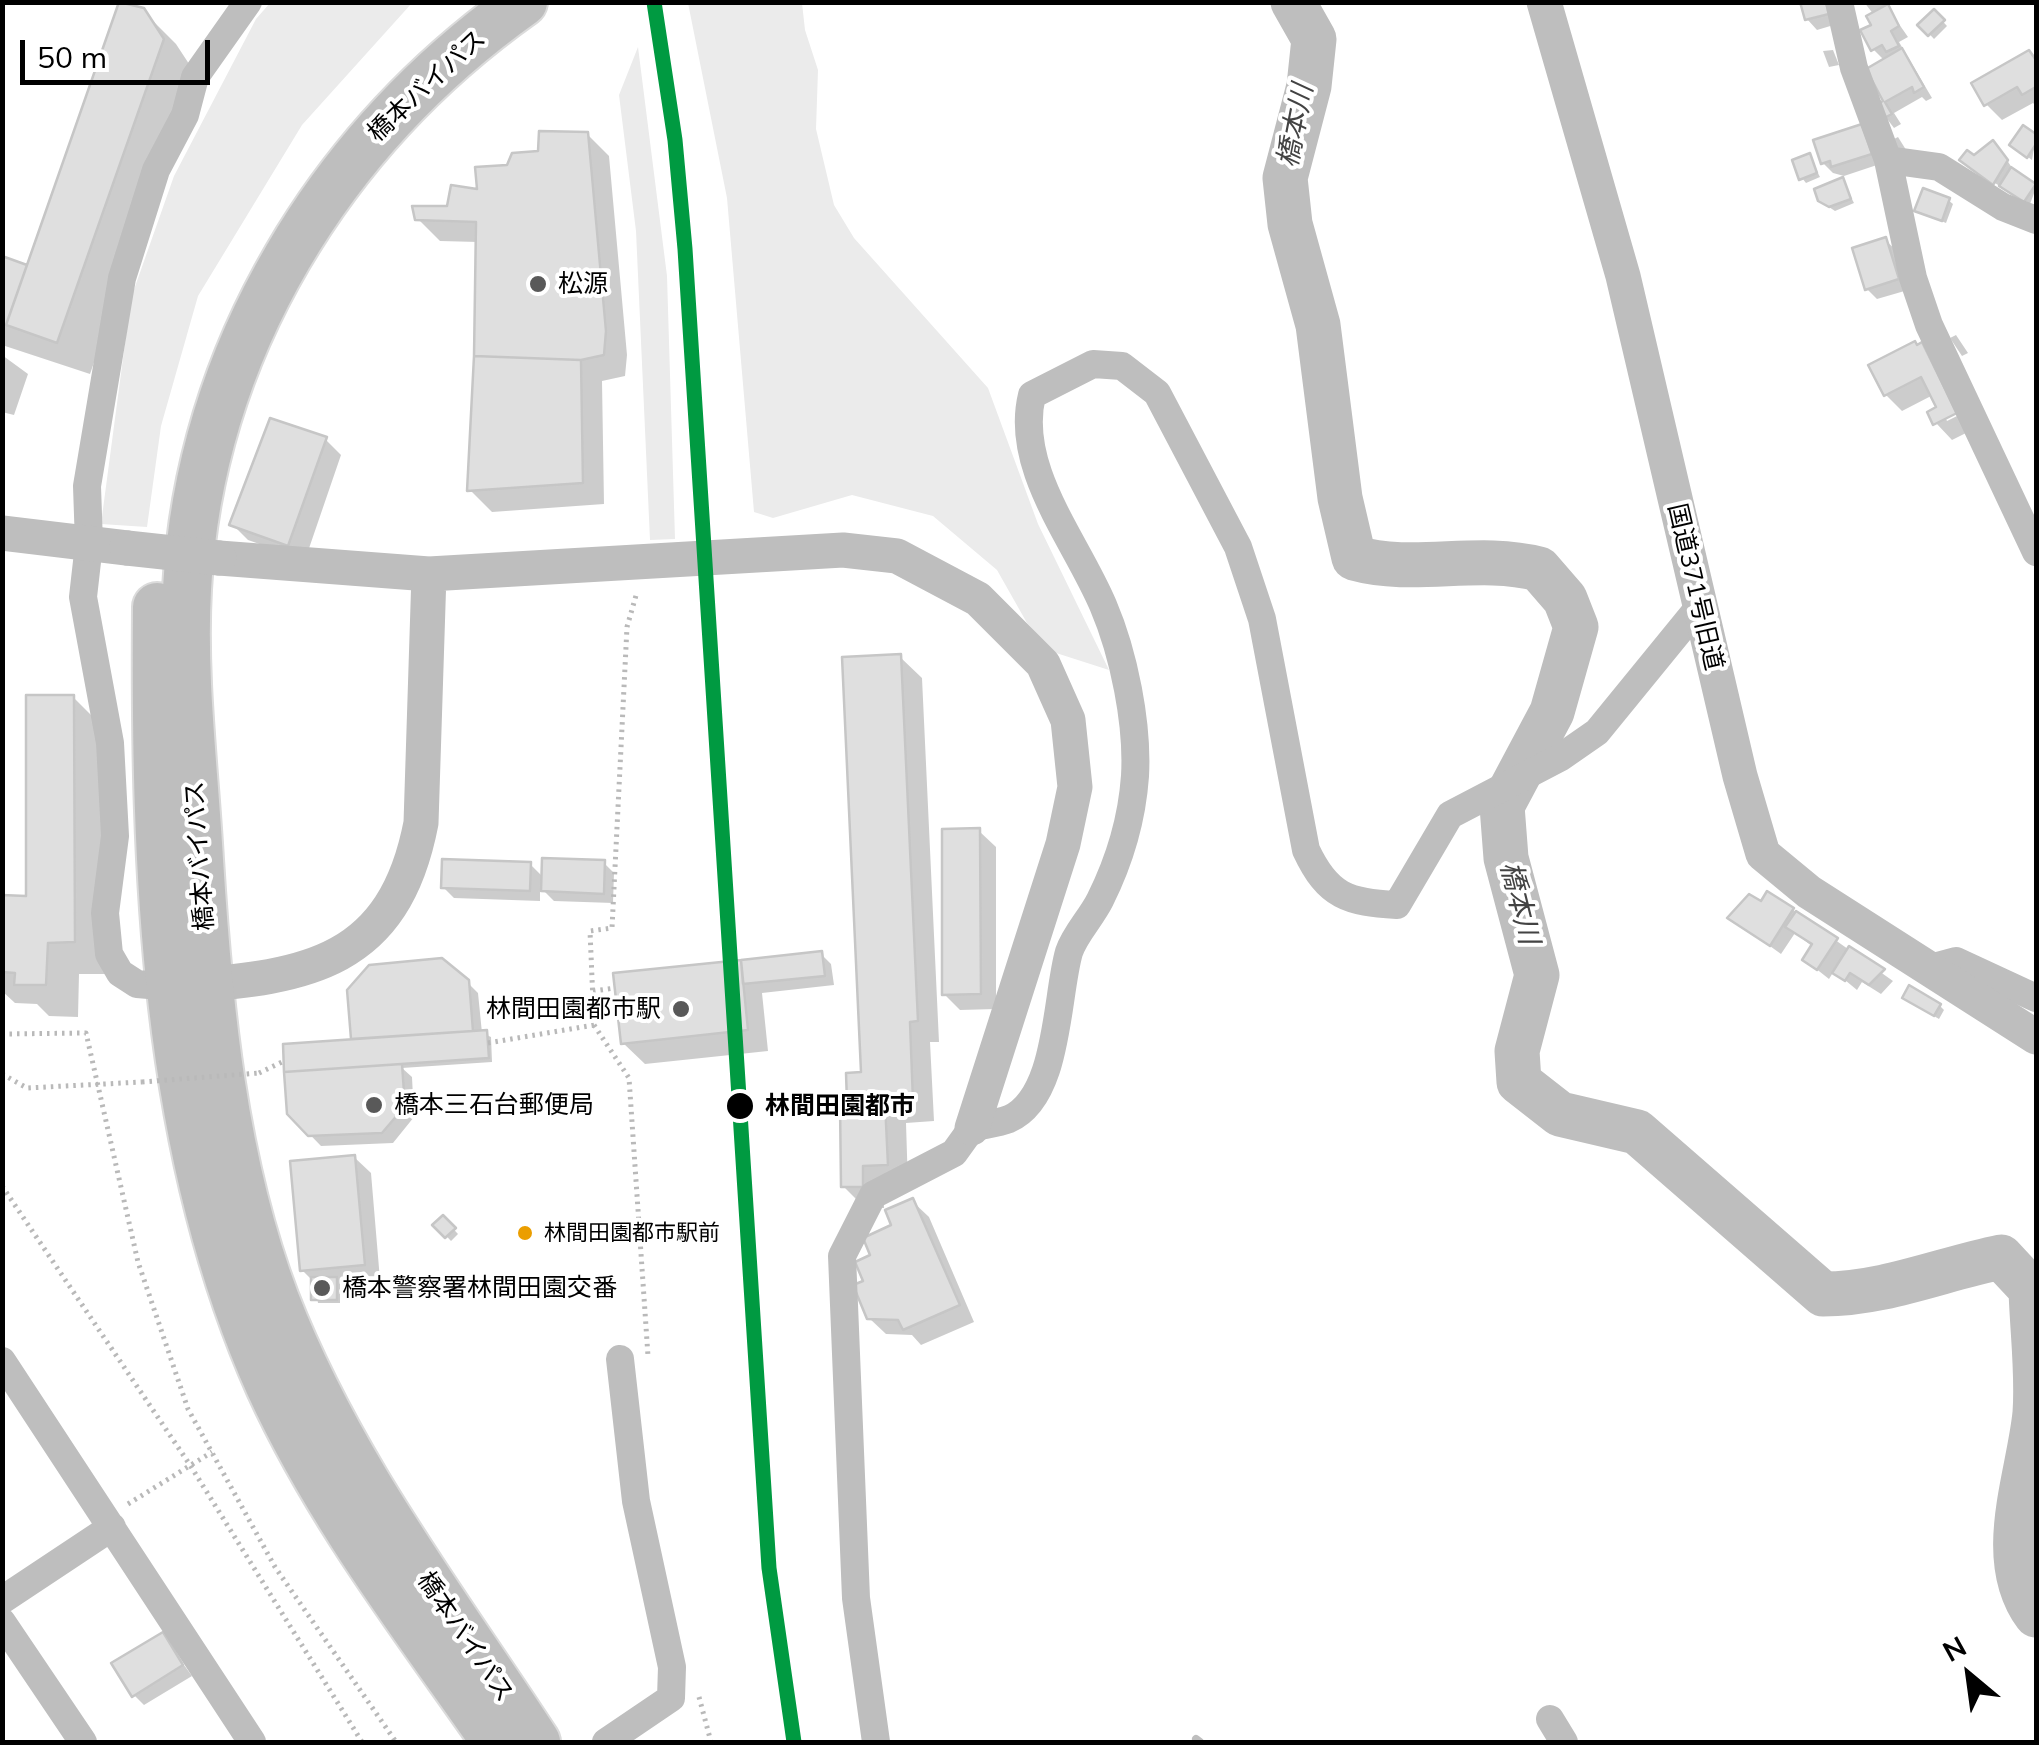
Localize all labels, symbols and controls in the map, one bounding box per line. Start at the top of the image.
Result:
scale bar [25,20,215,82]
street label: 橋本バイパス [362,24,492,148]
text: 50 m [37,38,107,76]
water label: 橋本川 [1271,82,1321,170]
place label: 松源 [558,269,608,299]
marker: 松源 [527,273,549,295]
street label: 国道371号旧道 [1661,501,1729,673]
street label: 橋本バイパス [180,780,220,932]
water label: 橋本川 [1493,858,1545,948]
place label: 林間田園都市駅 [486,994,661,1024]
marker: 林間田園都市駅 [670,998,692,1020]
place label: 橋本三石台郵便局 [394,1090,594,1120]
marker: 林間田園都市 [724,1090,756,1122]
place label: 林間田園都市 [765,1091,915,1121]
marker: 橋本三石台郵便局 [363,1094,385,1116]
place label: 林間田園都市駅前 [544,1220,720,1246]
marker: 林間田園都市駅前 [515,1223,535,1243]
place label: 橋本警察署林間田園交番 [342,1273,617,1303]
marker: 橋本警察署林間田園交番 [311,1277,333,1299]
street label: 橋本バイパス [411,1566,519,1708]
north arrow [1919,1625,2019,1725]
text: N [1936,1628,1972,1669]

